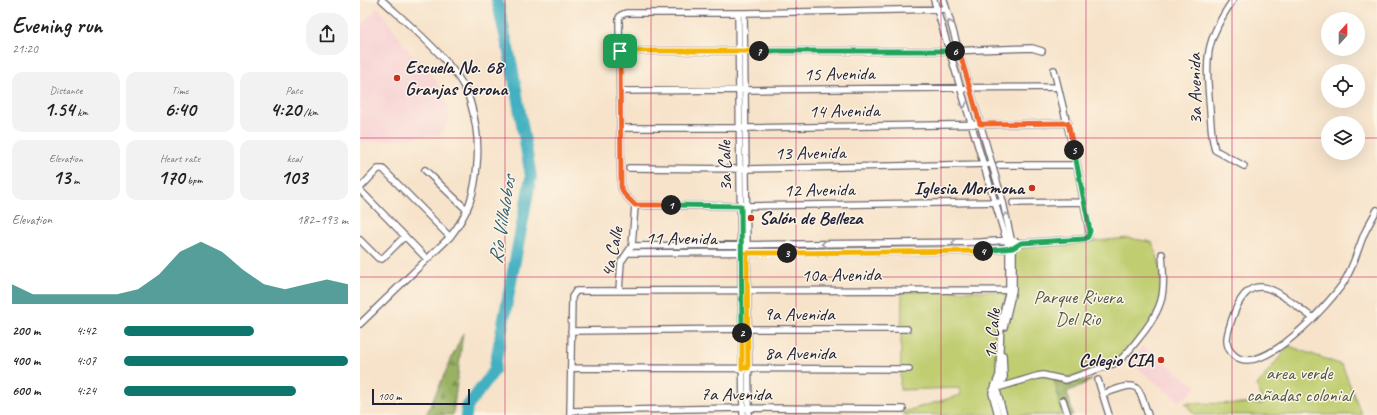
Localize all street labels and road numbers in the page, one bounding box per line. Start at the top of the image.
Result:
street label: 3a Avenida [1182,51,1208,125]
street label: 15 Avenida [803,61,877,87]
street label: 14 Avenida [808,98,882,124]
street label: 3a Calle [713,139,737,192]
street label: 13 Avenida [774,140,848,166]
street label: 12 Avenida [783,177,857,203]
street label: 4a Calle [595,223,629,279]
street label: 11 Avenida [646,226,719,250]
street label: 10a Avenida [801,262,883,288]
street label: 9a Avenida [763,302,836,326]
street label: 1a Calle [978,306,1006,360]
street label: 8a Avenida [764,341,837,365]
street label: 7a Avenida [700,382,773,406]

